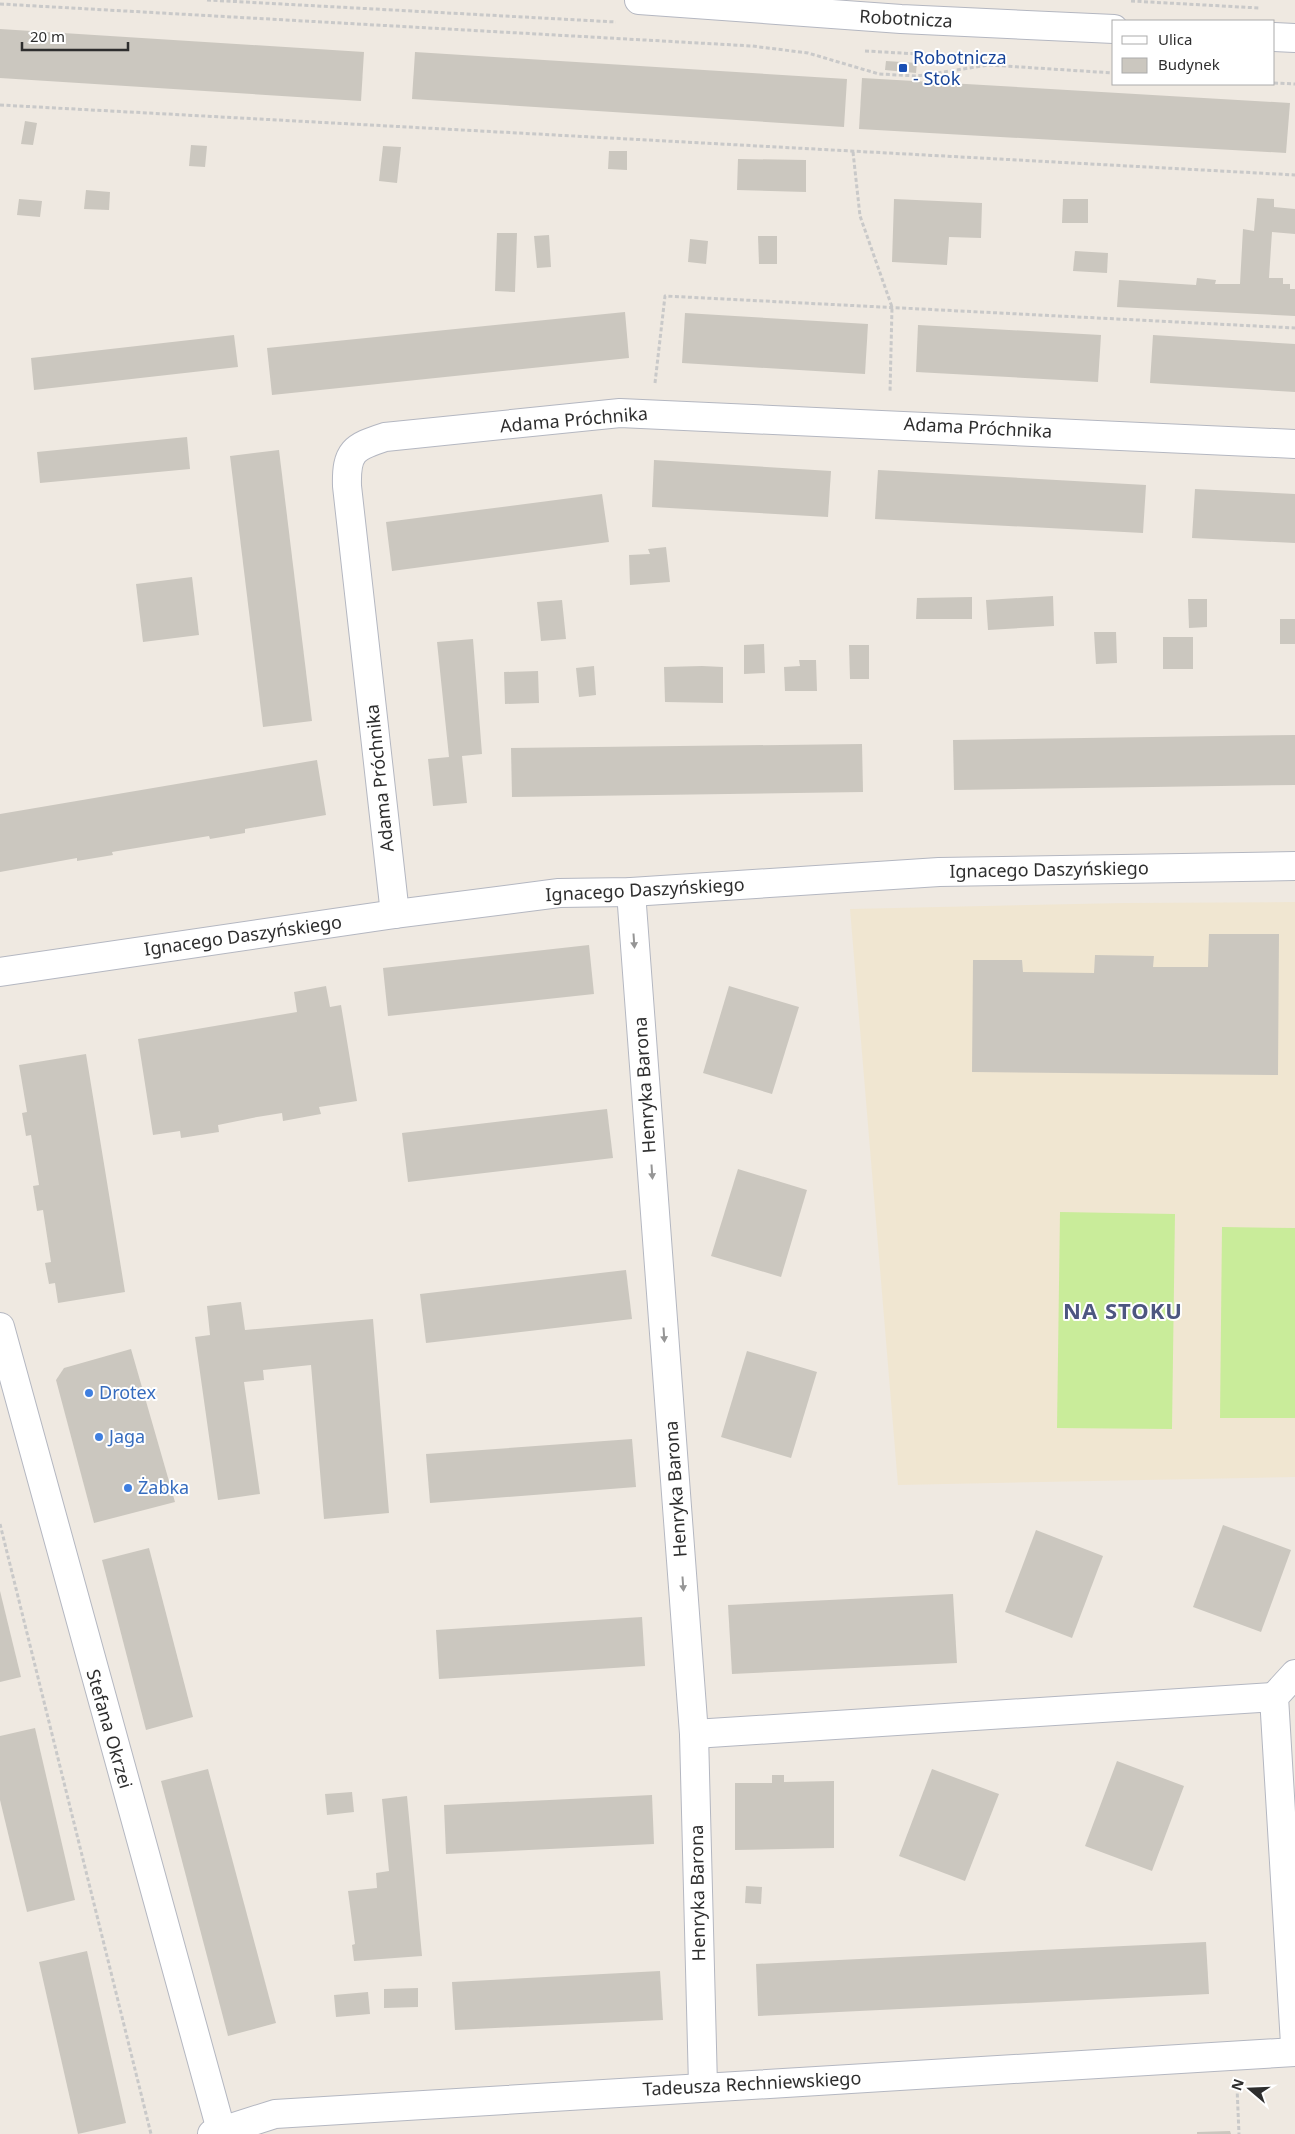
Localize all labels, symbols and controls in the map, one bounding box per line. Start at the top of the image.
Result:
street label: Robotnicza [859,4,953,32]
scale bar [22,20,129,52]
legend [1112,20,1275,85]
text: 20 m [30,26,65,46]
text: Ulica [1158,29,1192,49]
place label: Robotnicza - Stok [913,45,1007,90]
text: Budynek [1158,54,1220,74]
marker: Robotnicza - Stok [897,62,909,74]
street label: Adama Próchnika [499,401,649,437]
street label: Adama Próchnika [903,411,1053,443]
street label: Adama Próchnika [359,703,399,853]
street label: Ignacego Daszyńskiego [949,855,1149,883]
street label: Ignacego Daszyńskiego [545,872,745,906]
street label: Ignacego Daszyńskiego [142,909,343,961]
one-way arrow [631,933,639,949]
street label: Henryka Barona [627,1016,661,1154]
one-way arrow [648,1165,656,1181]
district label: NA STOKU [1063,1295,1183,1325]
one-way arrow [660,1327,668,1343]
place label: Drotex [99,1380,156,1404]
marker: Drotex [83,1387,95,1399]
street label: Henryka Barona [658,1420,692,1558]
place label: Jaga [107,1424,145,1448]
marker: Jaga [93,1431,105,1443]
place label: Żabka [138,1475,189,1499]
marker: Żabka [122,1482,134,1494]
one-way arrow [679,1576,687,1592]
street label: Stefana Okrzei [81,1666,138,1791]
street label: Henryka Barona [684,1825,710,1962]
north arrow [1225,2064,1275,2114]
street label: Tadeusza Rechniewskiego [642,2065,862,2101]
text: N [1226,2076,1248,2093]

